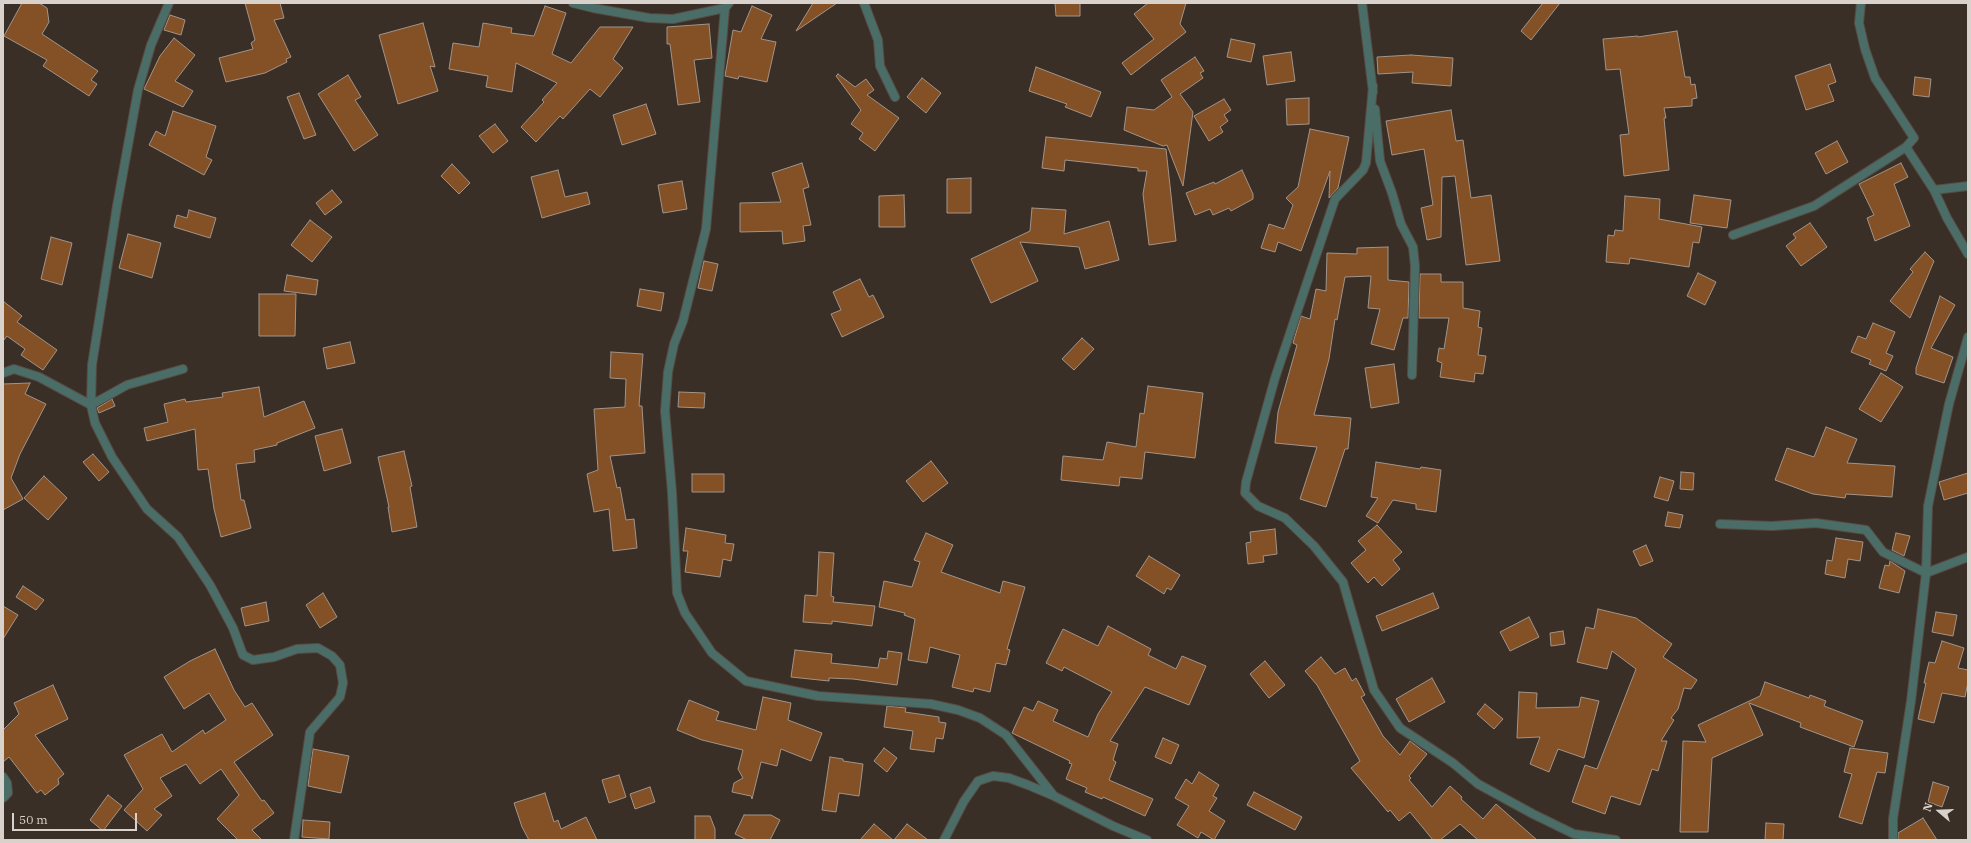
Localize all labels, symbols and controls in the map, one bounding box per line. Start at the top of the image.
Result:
north arrow [1919,791,1959,831]
text: N [1920,801,1936,813]
scale bar [14,805,139,831]
text: 50 m [19,812,48,827]

